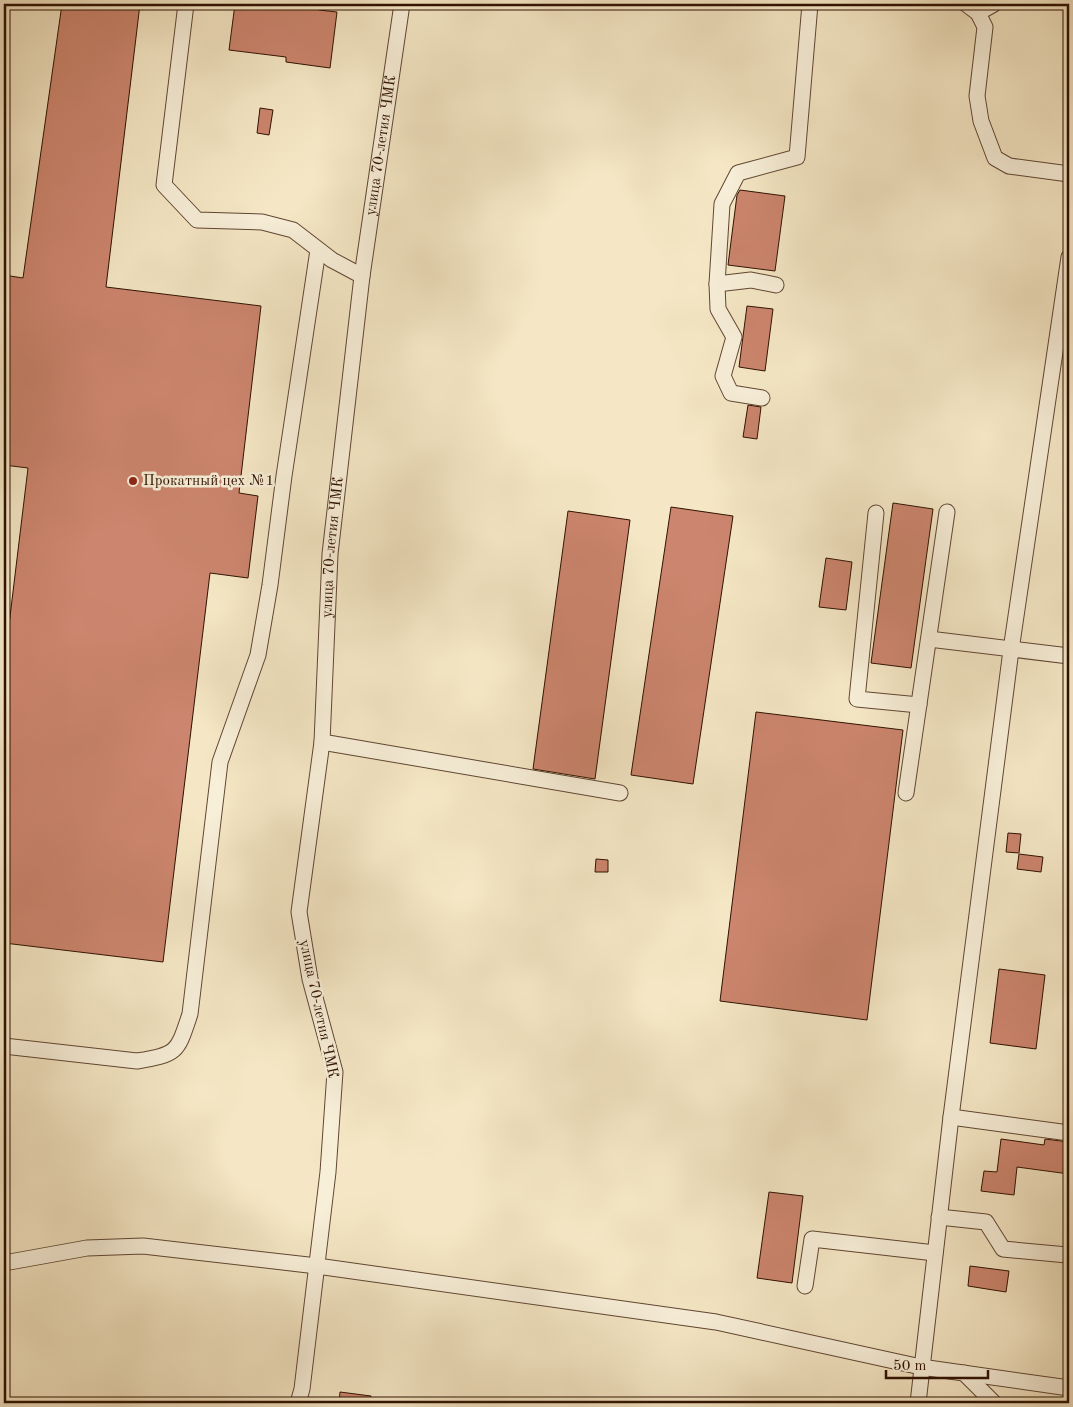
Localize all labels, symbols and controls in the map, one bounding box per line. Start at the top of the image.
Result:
street label: улица 70-летия ЧМК [363,74,399,217]
place label: Прокатный цех №1 [143,474,274,489]
marker: Прокатный цех №1 [127,475,139,487]
street label: улица 70-летия ЧМК [320,476,346,618]
street label: улица 70-летия ЧМК [296,938,340,1080]
scale bar [886,1347,988,1379]
text: 50 m [893,1359,927,1374]

